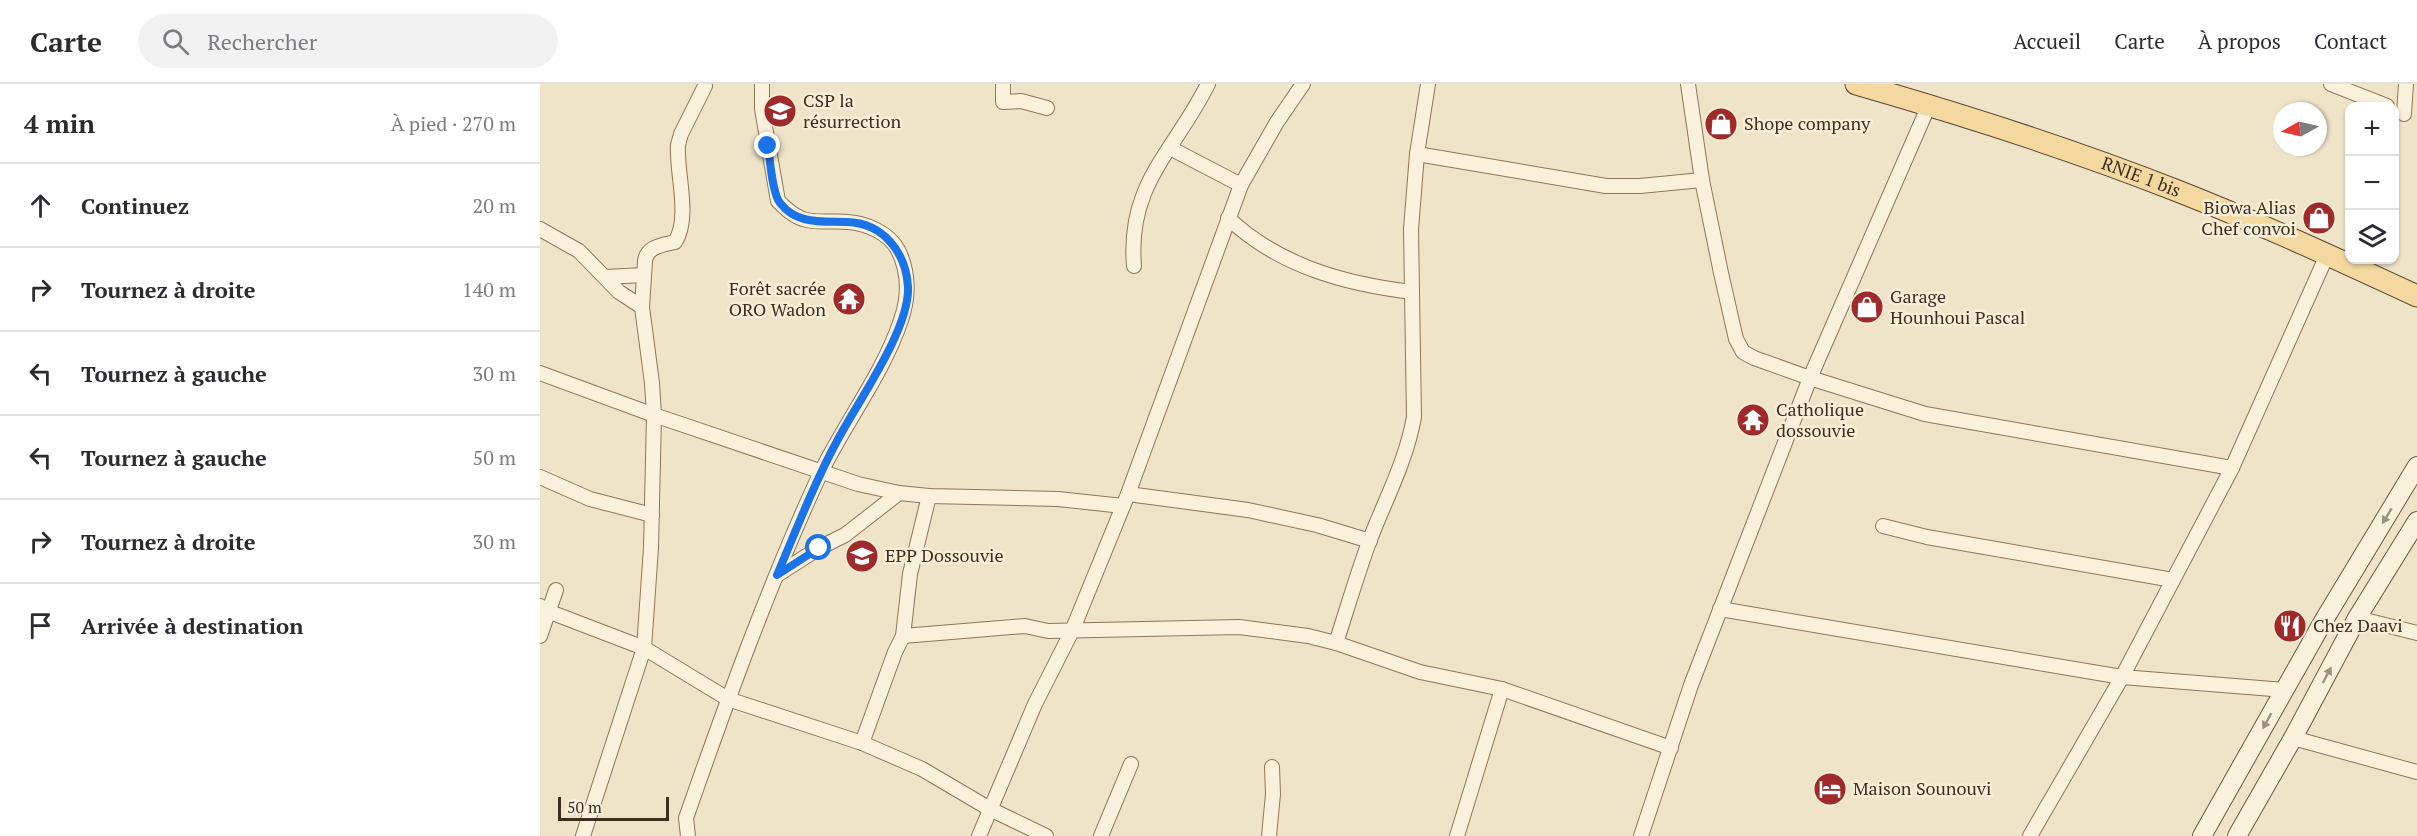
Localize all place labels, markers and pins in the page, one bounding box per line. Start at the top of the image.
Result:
place label: CSP la résurrection [803,88,901,133]
school or university icon: CSP la résurrection [762,93,798,129]
shop icon: Shope company [1703,106,1739,142]
place label: Shope company [1744,111,1871,135]
place label: Biowa Alias Chef convoi [2201,195,2296,240]
shop icon: Biowa Alias Chef convoi [2301,200,2337,236]
place label: Forêt sacrée ORO Wadon [729,276,826,321]
temple icon: Forêt sacrée ORO Wadon [831,281,867,317]
place label: Garage Hounhoui Pascal [1890,284,2025,329]
shop icon: Garage Hounhoui Pascal [1849,289,1885,325]
place label: Catholique dossouvie [1776,397,1864,442]
temple icon: Catholique dossouvie [1735,402,1771,438]
school or university icon: EPP Dossouvie [844,538,880,574]
place label: EPP Dossouvie [885,543,1003,567]
restaurant icon: Chez Daavi [2272,608,2308,644]
place label: Chez Daavi [2313,613,2403,637]
hotel icon: Maison Sounouvi [1812,771,1848,807]
place label: Maison Sounouvi [1853,776,1991,800]

